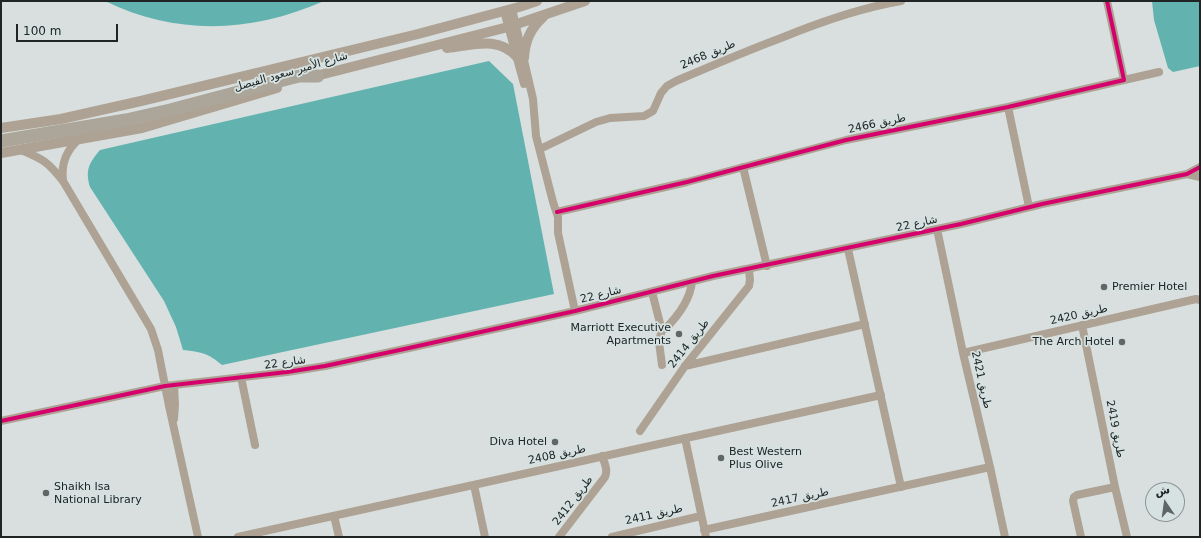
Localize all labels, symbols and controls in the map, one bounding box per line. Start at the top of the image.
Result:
scale bar [18,16,120,42]
text: 100 m [23,24,61,38]
street label: طريق 2468 [678,37,738,73]
street label: شارع الأمير سعود الفيصل [233,49,349,95]
street label: طريق 2466 [847,111,907,137]
street label: شارع 22 [895,213,939,235]
place label: Premier Hotel [1112,280,1187,294]
marker: Premier Hotel [1099,282,1109,292]
street label: شارع 22 [579,284,623,306]
street label: طريق 2420 [1049,302,1109,328]
street label: طريق 2414 [666,317,712,371]
place label: Marriott Executive Apartments [570,321,671,347]
marker: Marriott Executive Apartments [674,329,684,339]
place label: The Arch Hotel [1033,335,1114,349]
marker: The Arch Hotel [1117,337,1127,347]
street label: طريق 2421 [968,350,994,410]
street label: شارع 22 [263,354,307,372]
street label: طريق 2419 [1103,399,1127,459]
place label: Diva Hotel [490,435,547,449]
marker: Diva Hotel [550,437,560,447]
street label: طريق 2408 [527,442,587,468]
place label: Best Western Plus Olive [729,445,802,471]
marker: Best Western Plus Olive [716,453,726,463]
street label: طريق 2412 [550,474,596,528]
place label: Shaikh Isa National Library [54,480,142,506]
north arrow [1145,482,1185,522]
text: ش [1154,483,1171,499]
street label: طريق 2417 [770,485,830,511]
marker: Shaikh Isa National Library [41,488,51,498]
street label: طريق 2411 [624,502,684,528]

